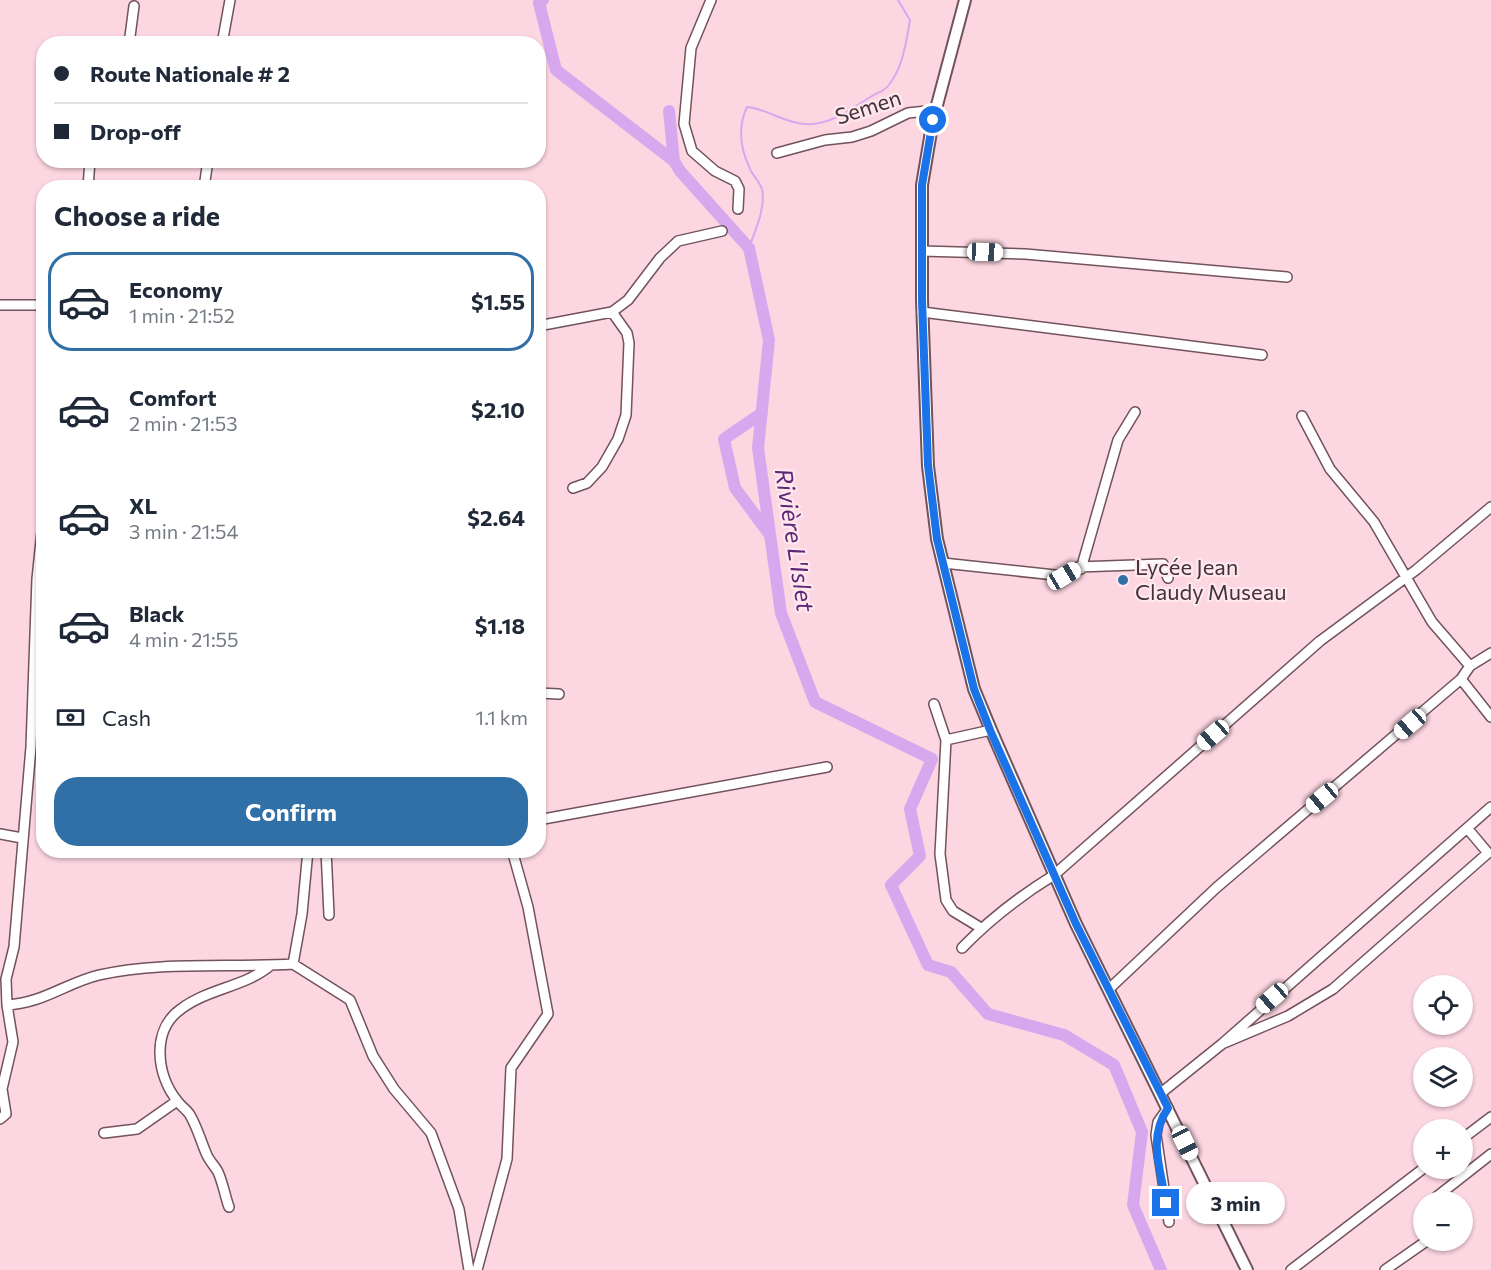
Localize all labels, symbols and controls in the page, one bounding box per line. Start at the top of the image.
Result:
text: Route Nationale # 2 [90,60,290,87]
street label: Semen [831,83,904,130]
route start [919,106,946,133]
text: Drop-off [90,118,181,145]
text: Choose a ride [54,199,220,232]
car [967,242,1003,262]
icon: car [57,275,111,329]
text: Economy [129,276,223,303]
text: $1.55 [471,288,525,315]
text: 1 min · 21:52 [129,303,235,327]
icon: car [57,383,111,437]
text: Comfort [129,384,217,411]
text: $2.10 [471,396,525,423]
text: 2 min · 21:53 [129,411,238,435]
water label: Rivière L'Islet [770,466,821,615]
icon: car [57,491,111,545]
text: XL [129,492,157,519]
text: $2.64 [467,504,525,531]
text: 3 min · 21:54 [129,519,239,543]
place label: Lycée Jean Claudy Museau [1135,553,1286,605]
car [1044,559,1084,593]
marker: Lycée Jean Claudy Museau [1116,573,1130,587]
icon: car [57,599,111,653]
text: Black [129,600,184,627]
text: $1.18 [475,612,525,639]
text: 4 min · 21:55 [129,627,239,651]
icon: cash [54,701,87,734]
text: Cash [102,704,151,731]
text: 1.1 km [476,705,528,729]
car [1391,705,1429,743]
car [1194,716,1232,754]
button: Confirm [54,777,528,846]
car [1302,780,1342,816]
map controls [1413,975,1473,1251]
button: locate [1413,975,1473,1035]
car [1253,979,1291,1017]
button: layers [1413,1047,1473,1107]
button: + [1413,1119,1473,1179]
car [1169,1123,1201,1163]
callout: 3 min [1187,1182,1286,1224]
route end [1152,1189,1179,1216]
text: 3 min [1210,1191,1261,1215]
button: − [1413,1191,1473,1251]

